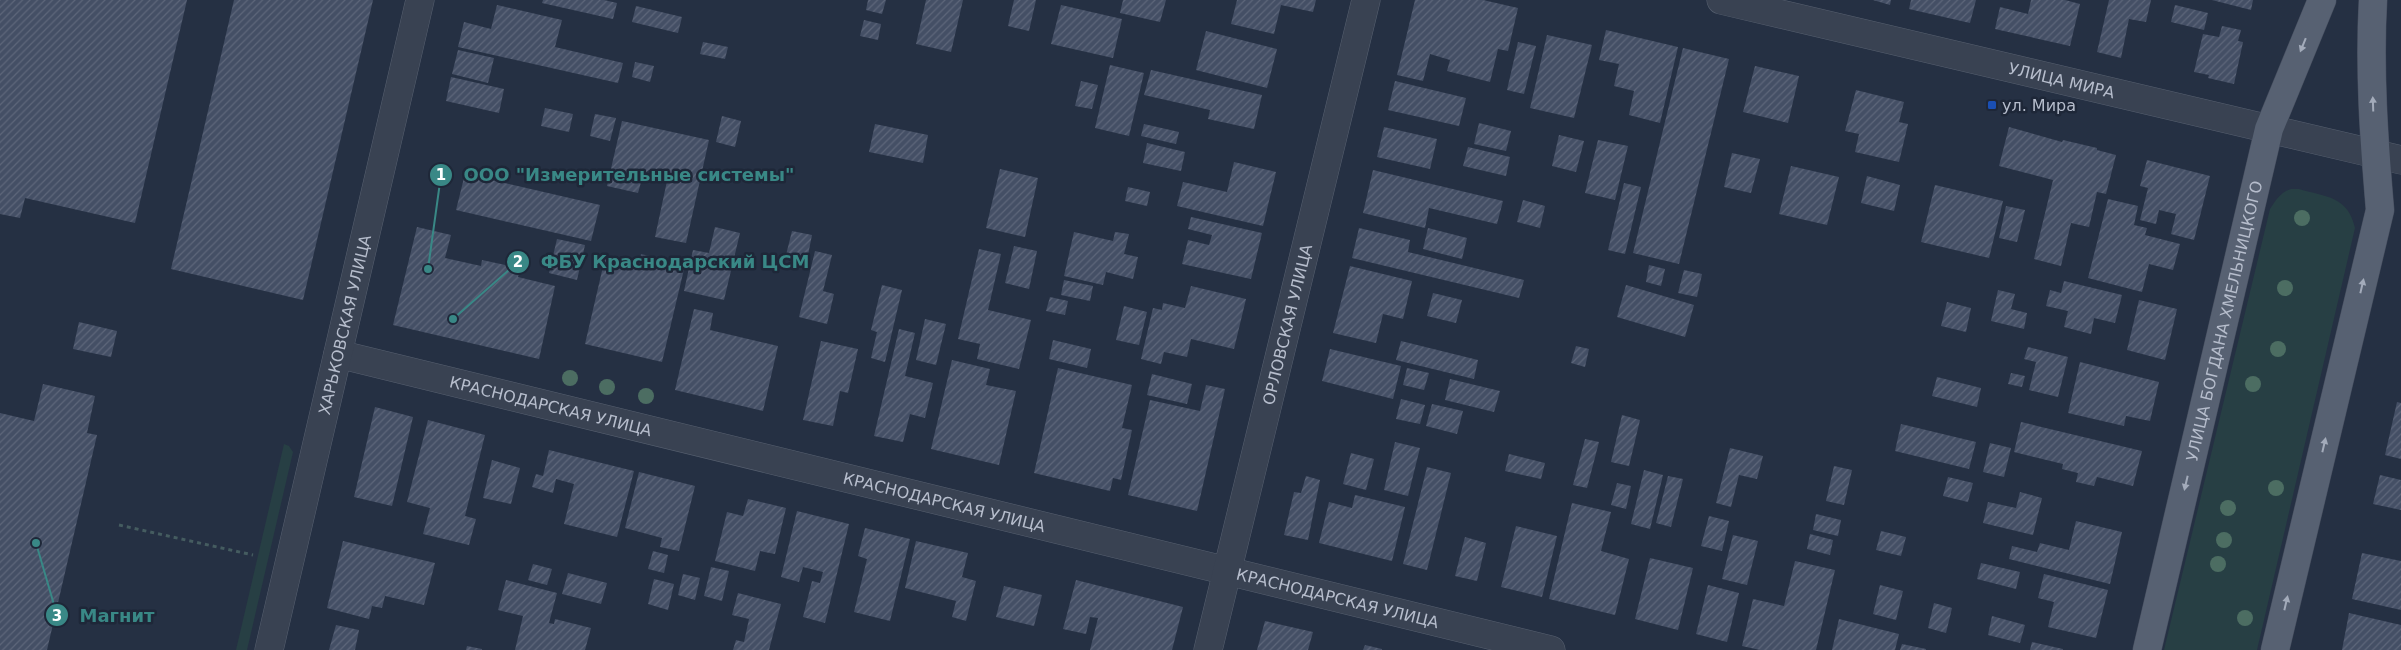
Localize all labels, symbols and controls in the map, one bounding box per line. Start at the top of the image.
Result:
one-way arrow [2299,38,2307,53]
street label: УЛИЦА МИРА [2007,59,2117,102]
place label: ул. Мира [2002,96,2076,115]
one-way arrow [2369,96,2377,112]
marker: ул. Мира [1986,99,1998,111]
callout: ООО "Измерительные системы" [428,158,804,191]
text: ООО "Измерительные системы" [464,164,794,185]
text: 1 [436,166,446,184]
street label: УЛИЦА БОГДАНА ХМЕЛЬНИЦКОГО [2182,179,2267,463]
street label: ХАРЬКОВСКАЯ УЛИЦА [315,233,375,417]
street label: ОРЛОВСКАЯ УЛИЦА [1259,242,1316,407]
callout: ФБУ Краснодарский ЦСМ [505,245,819,278]
text: ФБУ Краснодарский ЦСМ [541,251,809,272]
text: 2 [513,253,523,271]
one-way arrow [2358,279,2366,294]
street label: КРАСНОДАРСКАЯ УЛИЦА [447,373,654,440]
one-way arrow [2320,437,2328,452]
street label: КРАСНОДАРСКАЯ УЛИЦА [841,469,1047,536]
one-way arrow [2182,476,2190,491]
street label: КРАСНОДАРСКАЯ УЛИЦА [1234,565,1441,632]
one-way arrow [2282,595,2290,610]
callout: Магнит [44,599,164,632]
text: Магнит [80,605,155,626]
text: 3 [52,607,62,625]

